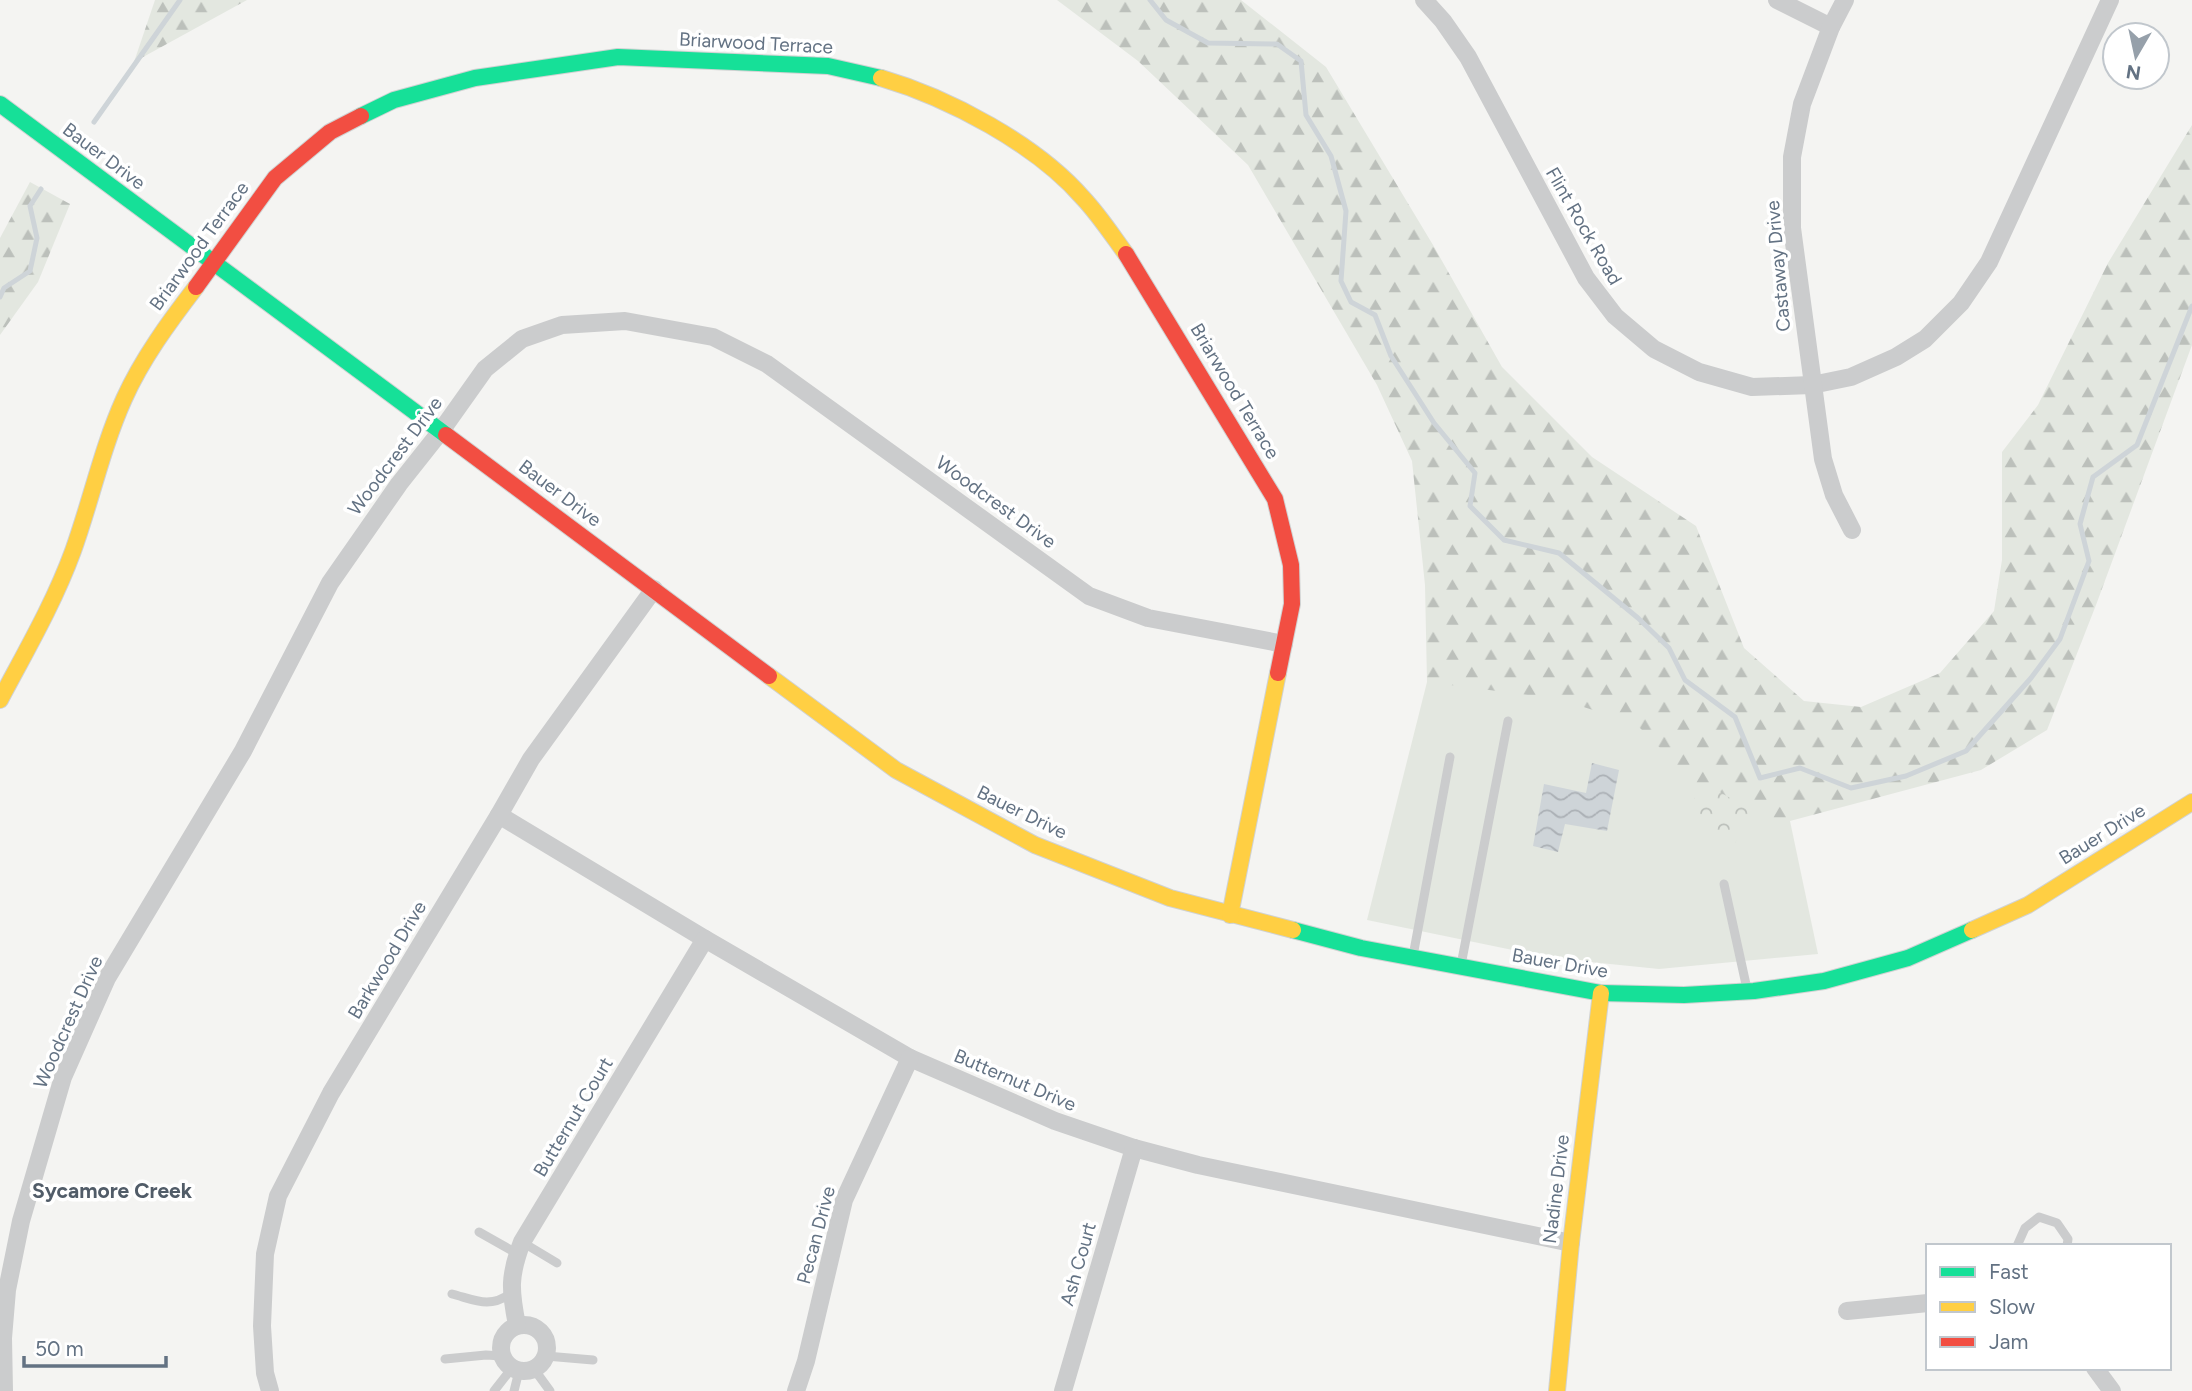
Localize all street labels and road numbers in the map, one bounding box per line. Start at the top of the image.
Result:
street label: Briarwood Terrace [679,27,833,59]
street label: Bauer Drive [58,118,150,194]
street label: Flint Rock Road [1541,163,1627,289]
street label: Briarwood Terrace [144,177,254,315]
street label: Castaway Drive [1761,199,1795,333]
street label: Briarwood Terrace [1185,319,1285,463]
street label: Woodcrest Drive [343,392,447,520]
street label: Woodcrest Drive [932,451,1060,553]
street label: Bauer Drive [514,455,606,531]
street label: Bauer Drive [973,780,1071,844]
street label: Bauer Drive [2055,798,2149,870]
street label: Barkwood Drive [343,897,431,1023]
street label: Bauer Drive [1510,943,1610,983]
street label: Woodcrest Drive [29,952,107,1092]
street label: Butternut Drive [951,1044,1079,1116]
street label: Butternut Court [528,1053,618,1181]
street label: Nadine Drive [1538,1133,1574,1245]
street label: Pecan Drive [792,1184,840,1286]
street label: Ash Court [1055,1220,1101,1308]

